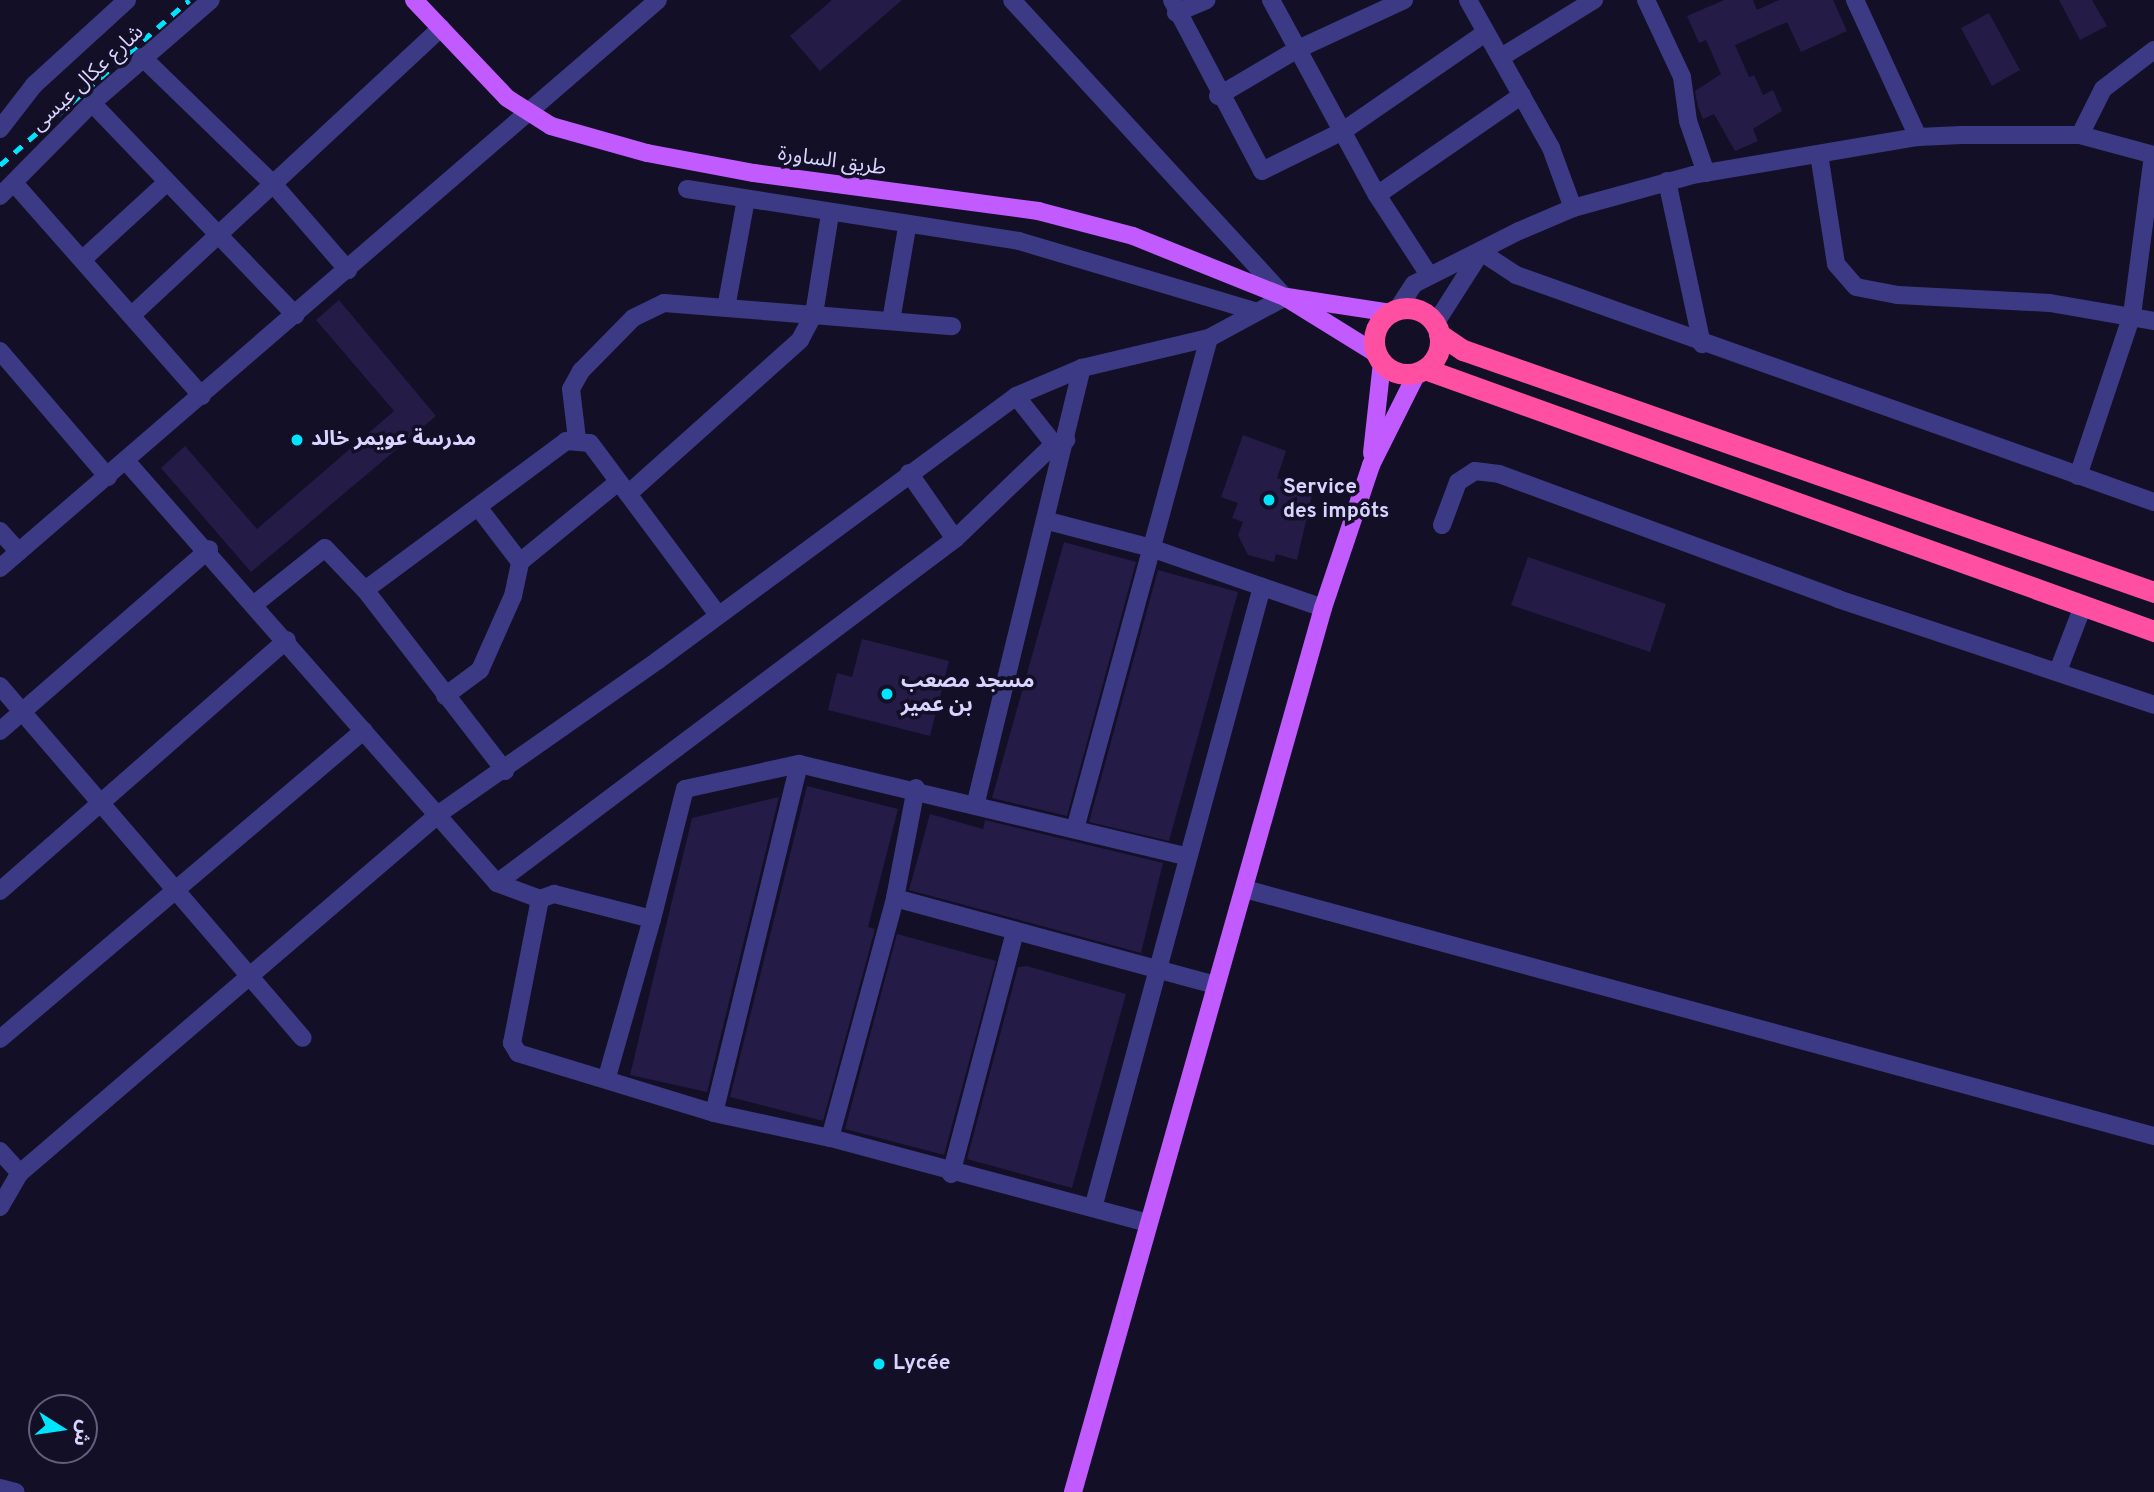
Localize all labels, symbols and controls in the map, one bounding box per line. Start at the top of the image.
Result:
street label: شارع عكال عيسى [27,21,149,137]
street label: طريق الساورة [776,142,888,182]
place label: مدرسة عويمر خالد [311,427,476,453]
marker: مدرسة عويمر خالد [289,432,305,448]
place label: Service des impôts [1283,475,1389,525]
marker: Service des impôts [1261,492,1277,508]
place label: مسجد مصعب بن عمير [901,669,1034,719]
marker: مسجد مصعب بن عمير [879,686,895,702]
place label: Lycée [893,1351,950,1377]
marker: Lycée [871,1356,887,1372]
north arrow [28,1394,98,1464]
text: ش [67,1418,96,1448]

